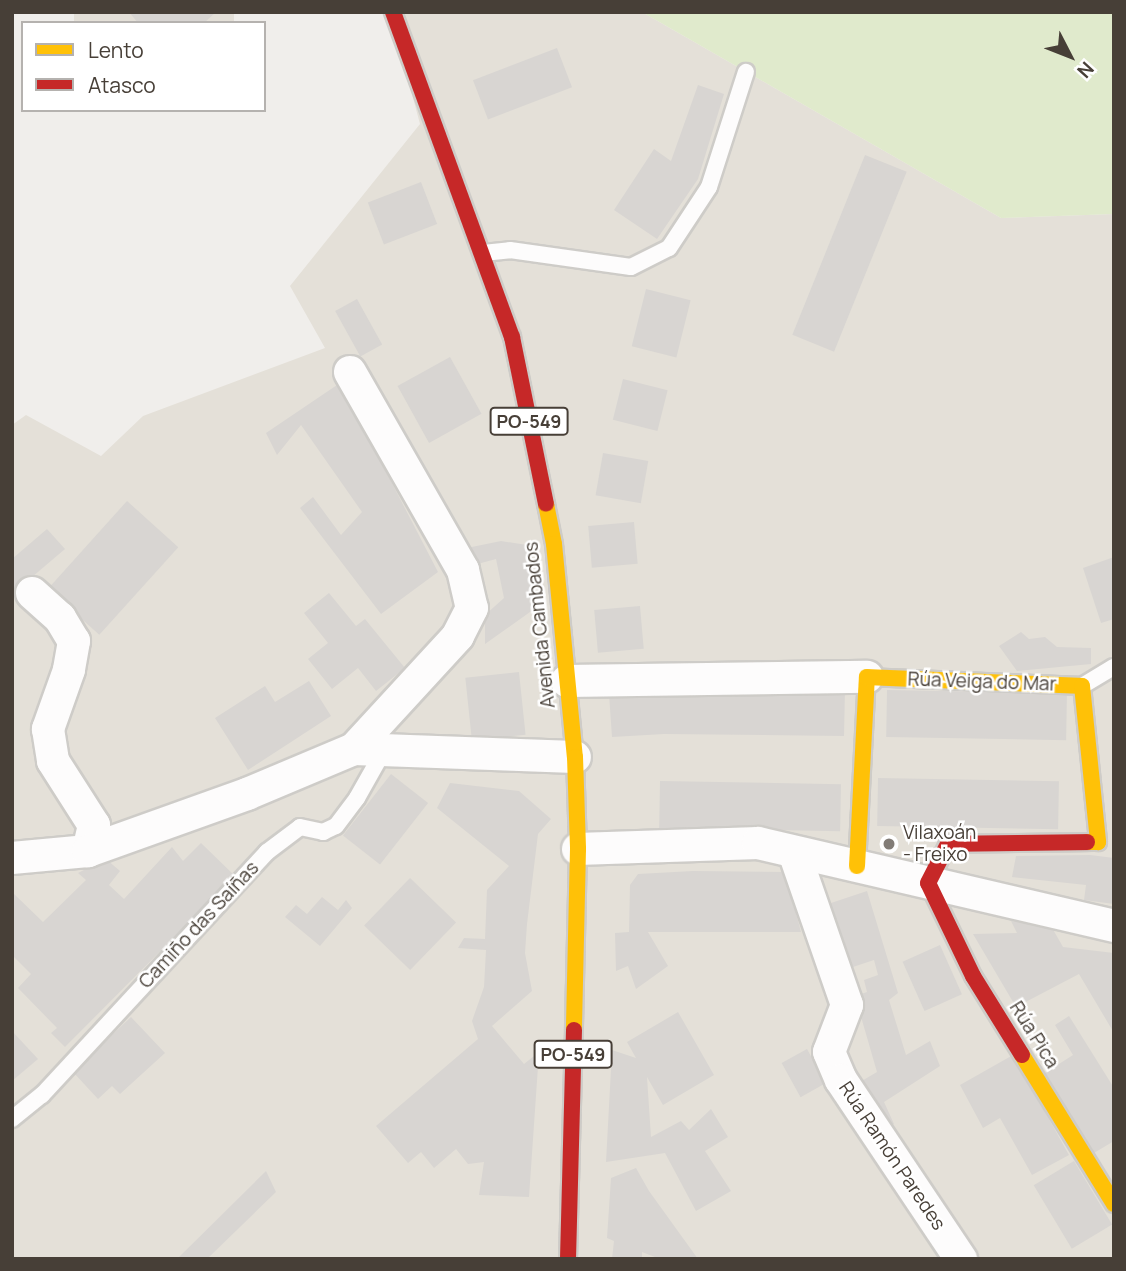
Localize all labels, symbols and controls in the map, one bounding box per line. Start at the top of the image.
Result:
legend [21,21,266,112]
north arrow [1035,21,1105,91]
text: Lento [88,36,144,64]
text: N [1071,56,1100,84]
text: Atasco [88,71,156,99]
road number: PO-549 [489,407,569,436]
street label: Avenida Cambados [520,541,560,709]
street label: Rúa Veiga do Mar [907,668,1057,696]
place label: Vilaxoán - Freixo [903,822,976,866]
marker: Vilaxoán - Freixo [881,836,897,852]
street label: Camiño das Saíñas [134,857,264,993]
street label: Rúa Pica [1005,997,1063,1073]
road number: PO-549 [533,1040,613,1069]
street label: Rúa Ramón Paredes [834,1077,950,1235]

